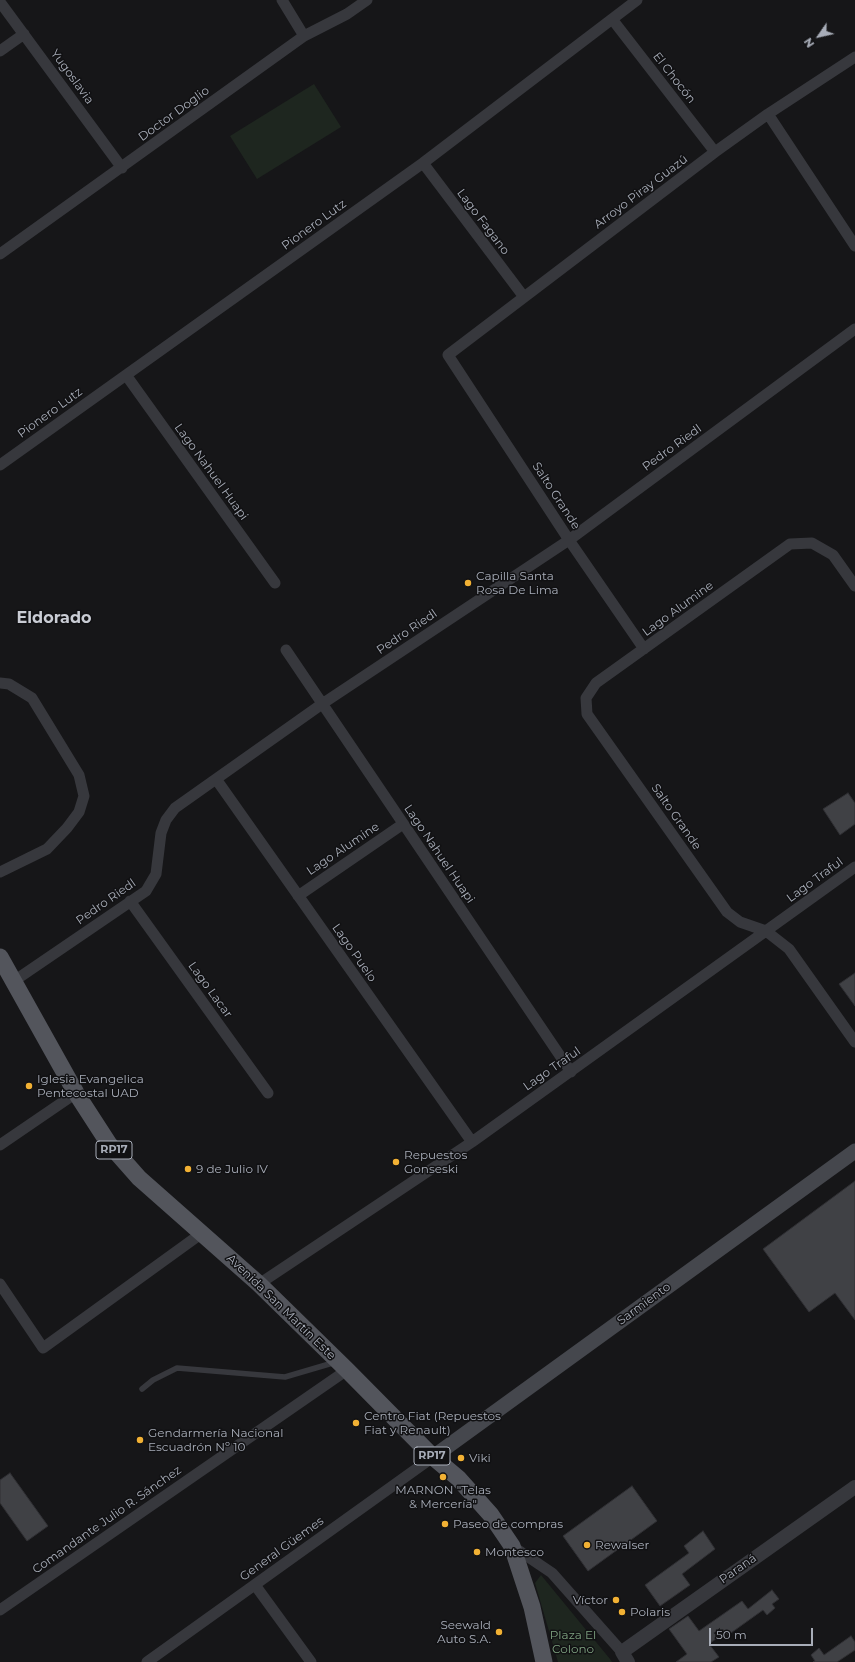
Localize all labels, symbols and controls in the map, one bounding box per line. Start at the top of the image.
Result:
north arrow [799,16,839,56]
text: N [801,35,817,50]
street label: Yugoslavia [47,47,97,107]
street label: El Chocón [650,50,698,106]
street label: Doctor Doglio [136,83,212,145]
street label: Arroyo Piray Guazú [591,152,691,232]
street label: Lago Fagano [454,186,512,258]
street label: Pionero Lutz [279,197,349,253]
street label: Pionero Lutz [15,385,85,441]
street label: Lago Nahuel Huapi [171,421,251,523]
street label: Pedro Riedl [640,422,704,474]
street label: Salto Grande [529,460,583,532]
place label: Capilla Santa Rosa De Lima [476,569,559,597]
marker: Capilla Santa Rosa De Lima [463,578,473,588]
street label: Lago Alumine [640,578,716,640]
street label: Pedro Riedl [374,607,440,657]
district label: Eldorado [17,608,91,628]
street label: Salto Grande [648,781,704,853]
street label: Lago Nahuel Huapi [401,802,477,906]
street label: Lago Alumine [304,819,382,879]
street label: Lago Traful [784,855,846,905]
street label: Pedro Riedl [73,876,139,928]
street label: Lago Puelo [329,921,379,985]
street label: Lago Lacar [185,959,235,1021]
street label: Lago Traful [521,1044,583,1094]
place label: Iglesia Evangelica Pentecostal UAD [37,1072,144,1100]
marker: Iglesia Evangelica Pentecostal UAD [24,1081,34,1091]
road number: RP17 [96,1141,132,1159]
place label: Repuestos Gonseski [404,1148,467,1176]
marker: Repuestos Gonseski [391,1157,401,1167]
place label: 9 de Julio IV [196,1162,268,1176]
marker: 9 de Julio IV [183,1164,193,1174]
street label: Avenida San Martín Este [224,1251,338,1363]
street label: Sarmiento [614,1280,674,1328]
place label: Centro Fiat (Repuestos Fiat y Renault) [364,1409,501,1437]
marker: Centro Fiat (Repuestos Fiat y Renault) [351,1418,361,1428]
place label: Gendarmería Nacional Escuadrón Nº 10 [148,1426,283,1454]
marker: Gendarmería Nacional Escuadrón Nº 10 [135,1435,145,1445]
road number: RP17 [414,1447,450,1465]
place label: Viki [469,1451,491,1465]
marker: Viki [456,1453,466,1463]
street label: Comandante Julio R. Sánchez [30,1463,184,1577]
marker: MARNON "Telas & Mercería" [438,1472,448,1482]
place label: MARNON "Telas & Mercería" [395,1483,491,1511]
street label: General Güemes [237,1514,327,1584]
place label: Paseo de compras [453,1517,563,1531]
marker: Paseo de compras [440,1519,450,1529]
place label: Rewalser [595,1538,649,1552]
marker: Rewalser [582,1540,592,1550]
place label: Montesco [485,1545,544,1559]
marker: Montesco [472,1547,482,1557]
street label: Paraná [717,1551,759,1587]
place label: Víctor [573,1593,608,1607]
marker: Víctor [611,1595,621,1605]
place label: Polaris [630,1605,670,1619]
marker: Polaris [617,1607,627,1617]
place label: Seewald Auto S.A. [437,1618,491,1646]
scale bar [711,1620,815,1646]
marker: Seewald Auto S.A. [494,1627,504,1637]
text: 50 m [716,1627,747,1642]
park label: Plaza El Colono [550,1628,596,1656]

